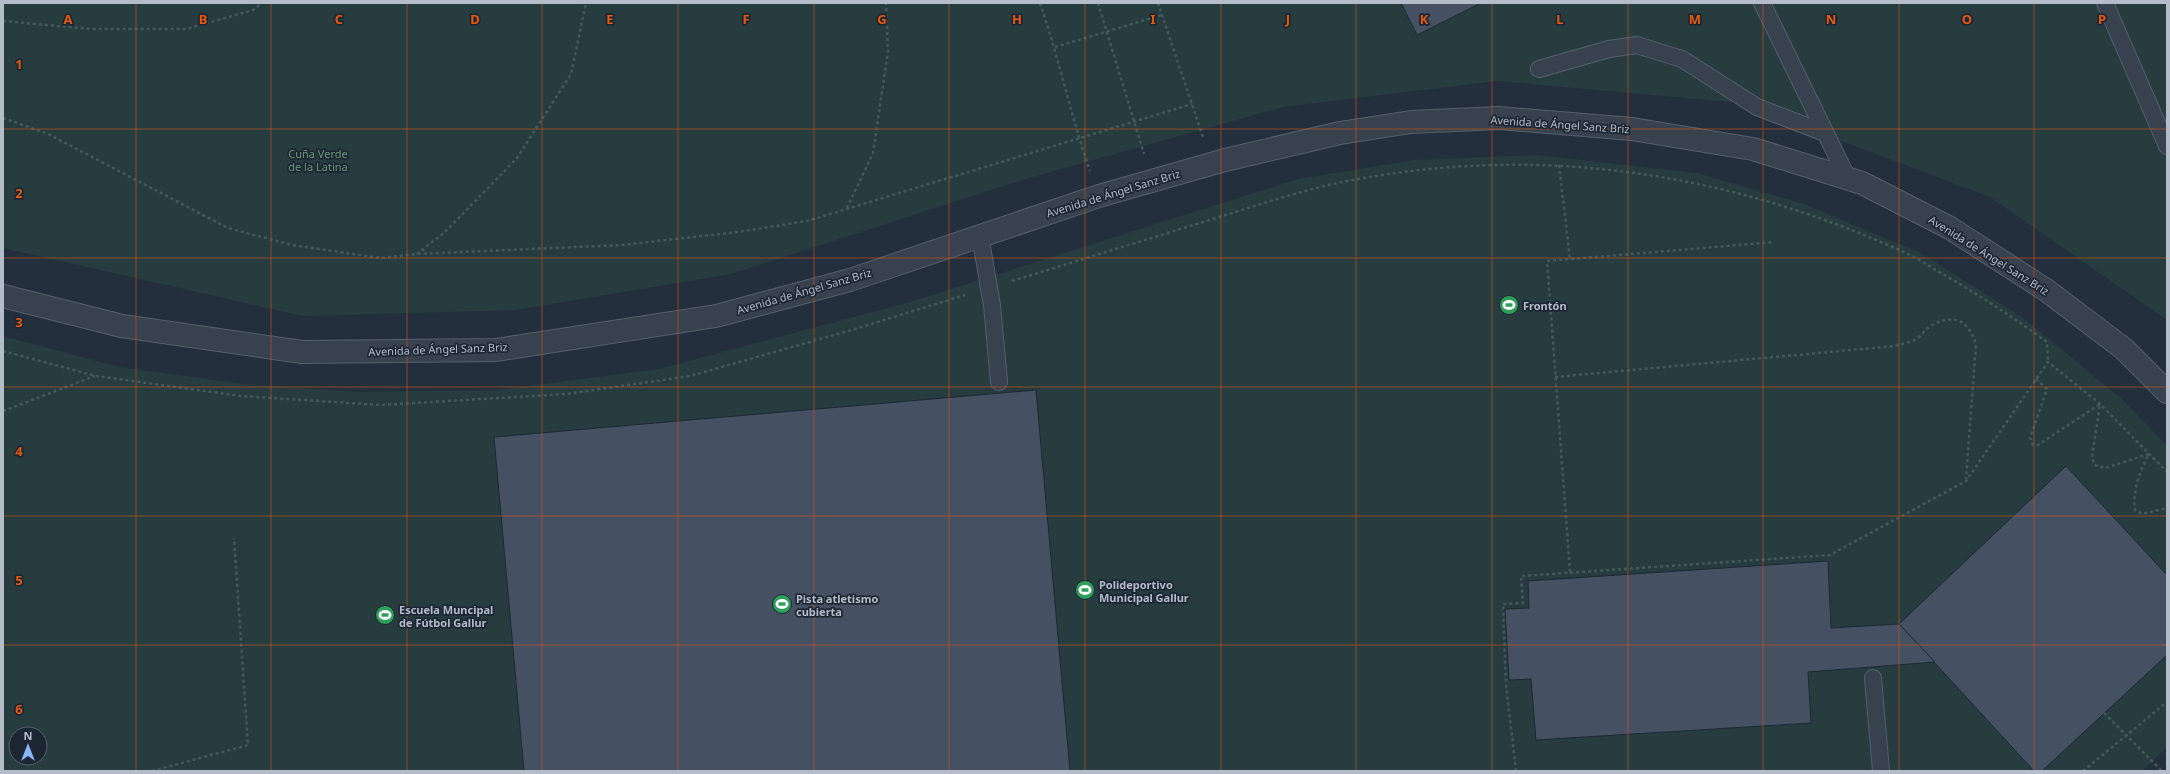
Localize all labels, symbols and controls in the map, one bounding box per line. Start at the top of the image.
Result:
text: A [64,10,73,28]
text: B [199,10,207,28]
text: C [335,10,343,28]
text: D [470,10,480,28]
text: E [606,10,614,28]
text: F [742,10,750,28]
text: G [877,10,887,28]
text: H [1012,10,1022,28]
text: I [1150,10,1156,28]
text: J [1285,10,1290,28]
text: K [1420,10,1429,28]
text: L [1556,10,1564,28]
text: M [1689,10,1701,28]
text: N [1826,10,1836,28]
text: O [1962,10,1972,28]
text: P [2098,10,2106,28]
text: 1 [15,55,23,73]
street label: Avenida de Ángel Sanz Briz [1490,112,1630,136]
park label: Cuña Verde de la Latina [288,146,348,174]
street label: Avenida de Ángel Sanz Briz [1044,165,1182,221]
text: 2 [15,184,23,202]
street label: Avenida de Ángel Sanz Briz [1926,212,2052,298]
street label: Avenida de Ángel Sanz Briz [735,265,873,317]
sports icon: Frontón [1498,294,1520,316]
place label: Frontón [1523,298,1567,313]
text: 3 [15,313,23,331]
street label: Avenida de Ángel Sanz Briz [368,339,508,359]
text: 4 [15,442,23,460]
text: 5 [15,571,23,589]
place label: Polideportivo Municipal Gallur [1099,577,1189,605]
sports icon: Polideportivo Municipal Gallur [1074,579,1096,601]
place label: Pista atletismo cubierta [796,591,878,619]
sports icon: Pista atletismo cubierta [771,593,793,615]
place label: Escuela Muncipal de Fútbol Gallur [399,602,493,630]
sports icon: Escuela Muncipal de Fútbol Gallur [374,604,396,626]
text: 6 [15,700,23,718]
north arrow [8,726,48,766]
text: N [24,728,32,743]

